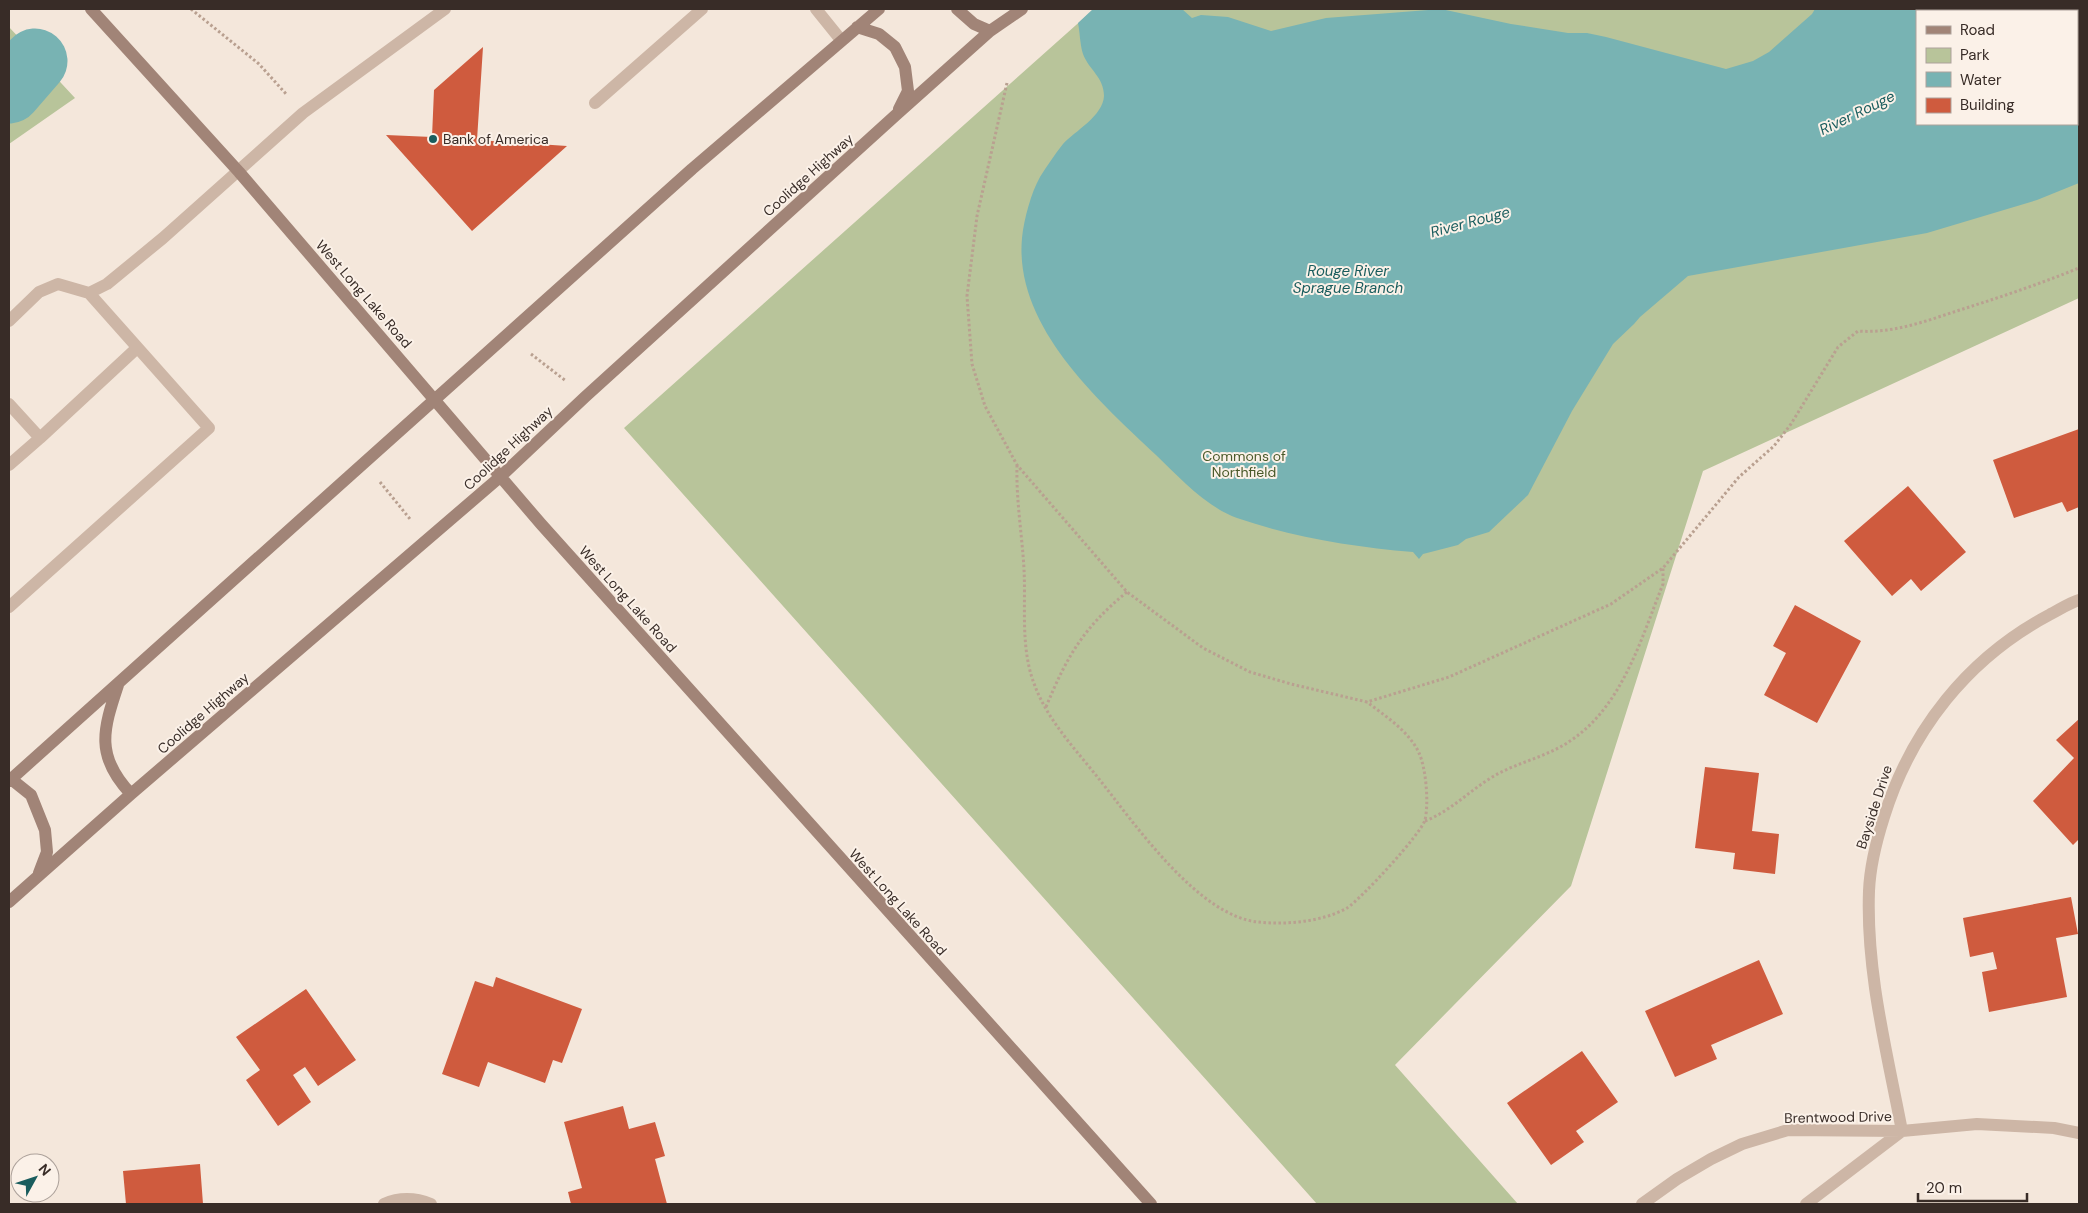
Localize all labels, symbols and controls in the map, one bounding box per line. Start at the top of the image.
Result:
legend [1916,10,2078,125]
text: Road [1960,20,1995,40]
text: Park [1960,45,1990,65]
text: Water [1960,70,2002,90]
water label: River Rouge [1816,86,1898,140]
text: Building [1960,95,2015,115]
place label: Bank of America [443,130,549,148]
street label: Coolidge Highway [759,130,857,220]
marker: Bank of America [427,133,439,145]
water label: River Rouge [1428,202,1512,242]
street label: West Long Lake Road [312,236,416,352]
water label: Rouge River Sprague Branch [1293,261,1404,298]
street label: Coolidge Highway [460,402,557,494]
park label: Commons of Northfield [1202,447,1286,481]
street label: West Long Lake Road [575,542,681,656]
street label: Coolidge Highway [154,668,253,758]
street label: Bayside Drive [1852,763,1896,851]
street label: West Long Lake Road [845,845,951,959]
street label: Brentwood Drive [1784,1107,1892,1127]
north arrow [10,1153,60,1203]
text: N [35,1160,55,1179]
scale bar [1918,1170,2027,1202]
text: 20 m [1926,1178,1962,1198]

